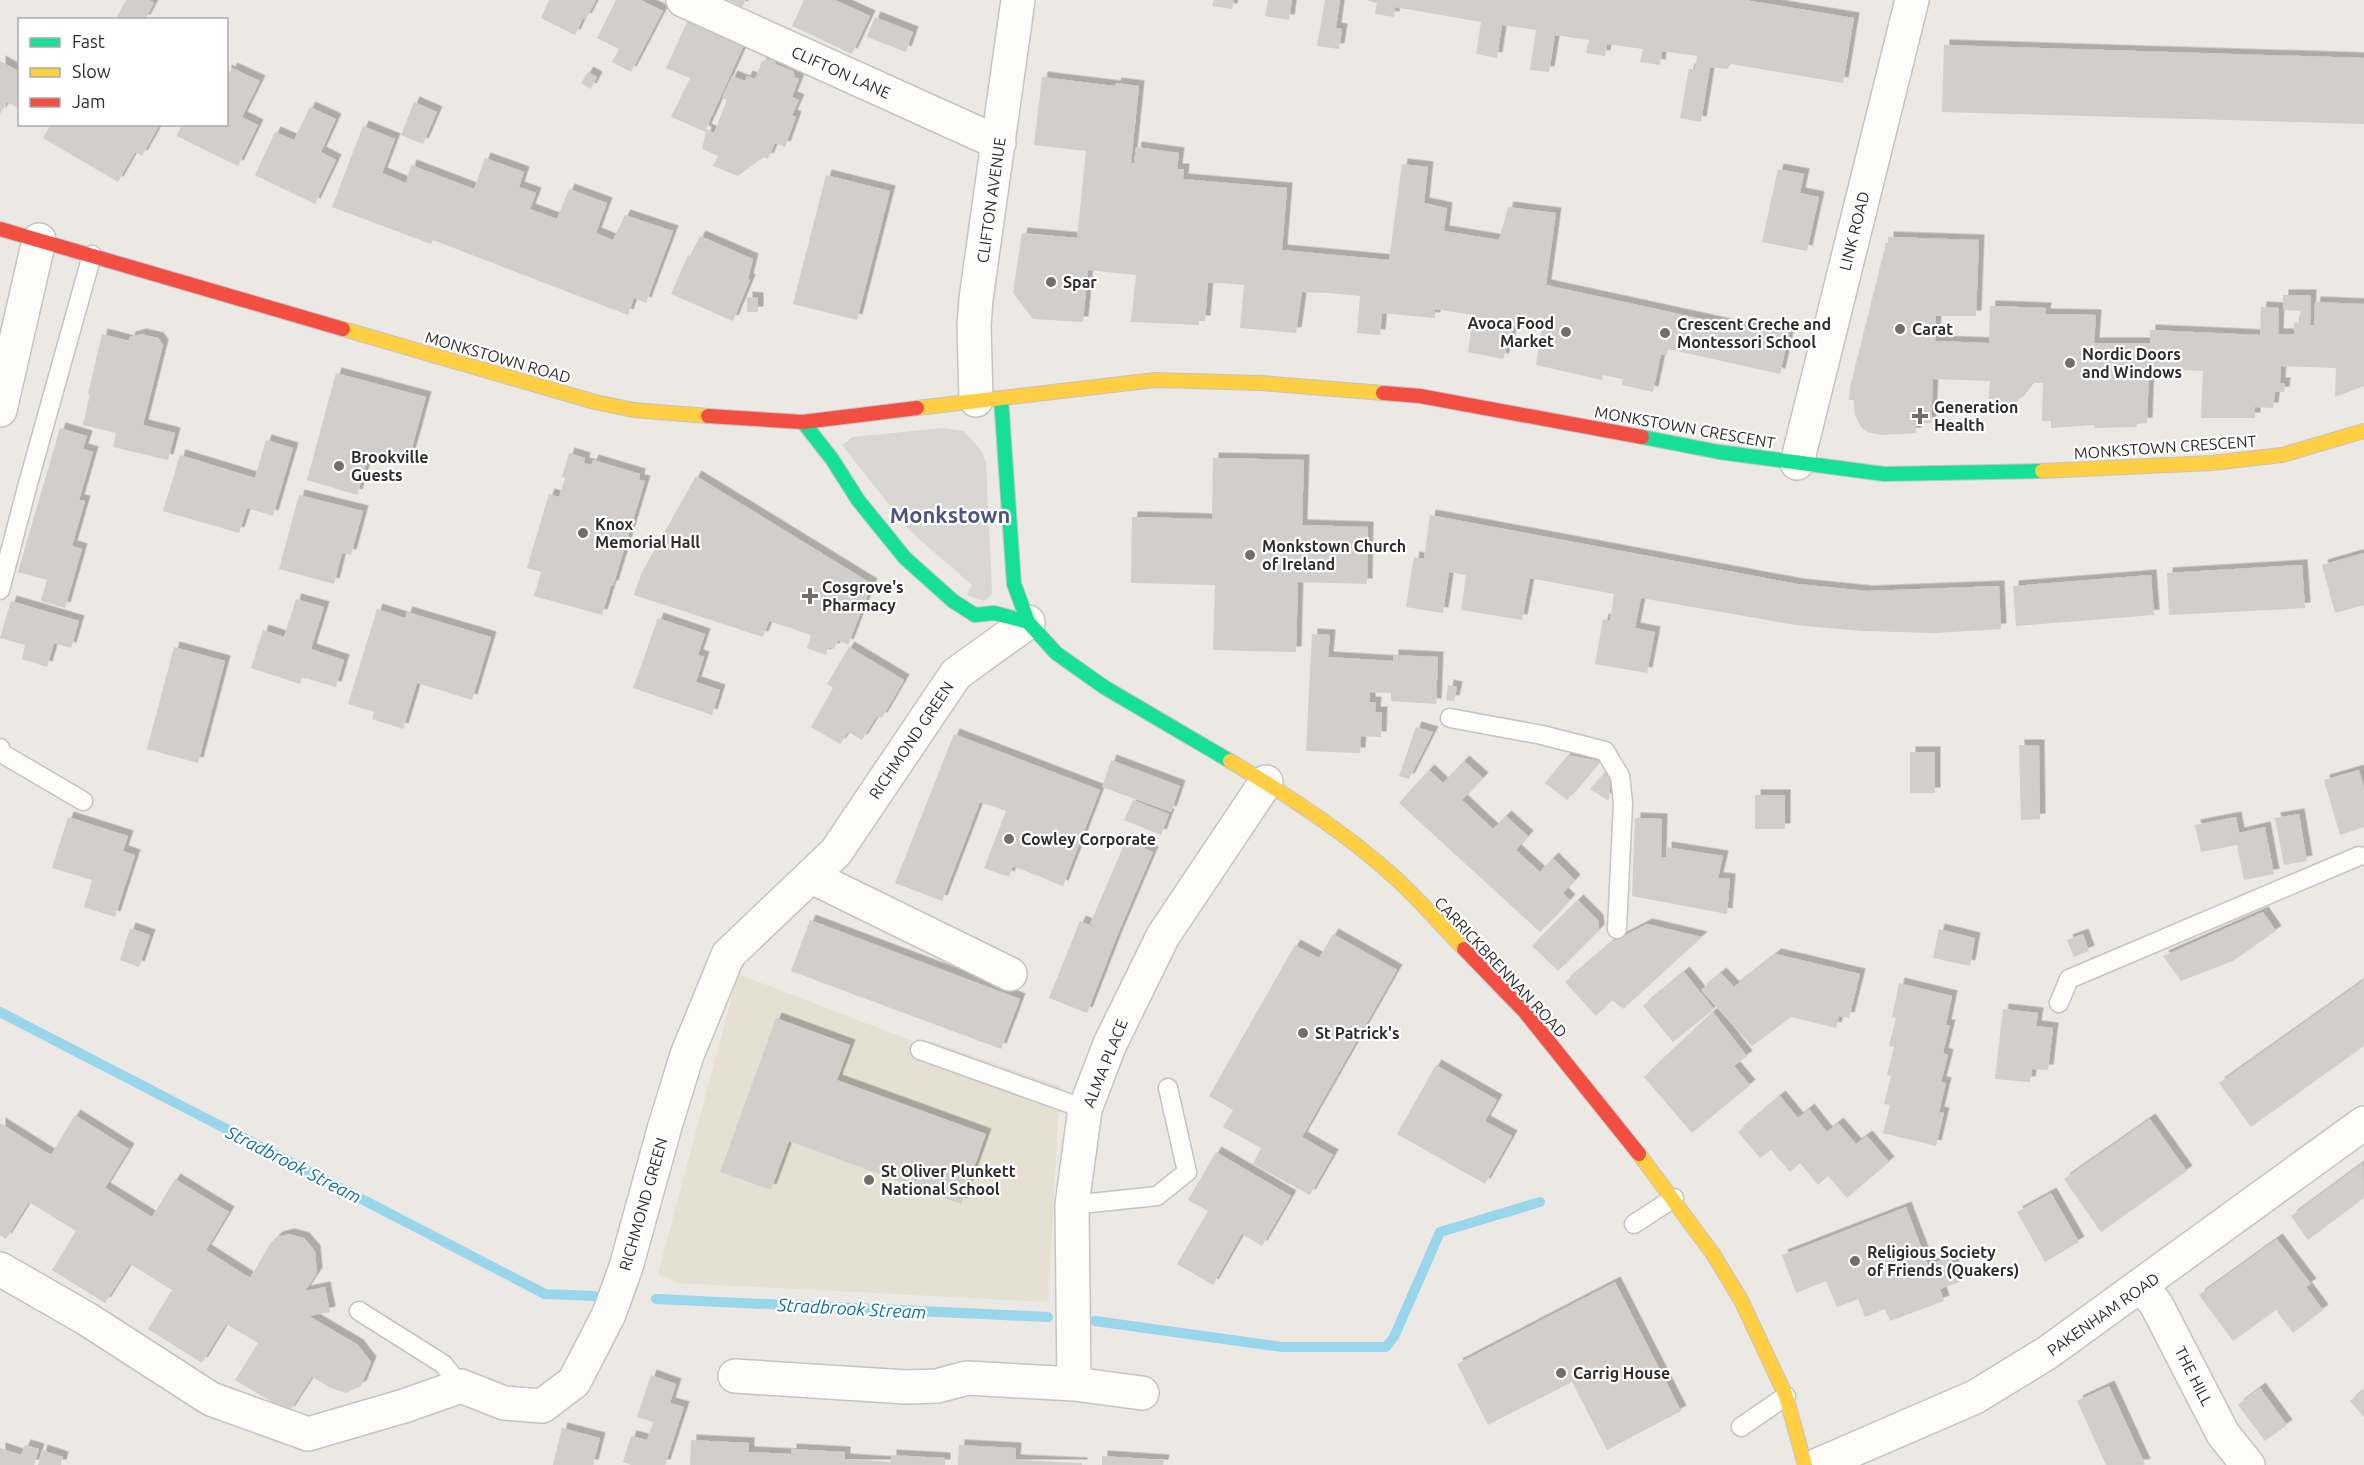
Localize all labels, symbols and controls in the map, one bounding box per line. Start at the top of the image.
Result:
legend [18,18,228,126]
text: Fast [72,31,105,51]
street label: CLIFTON LANE [789,42,893,102]
text: Slow [72,61,111,81]
text: Jam [72,91,106,111]
street label: CLIFTON AVENUE [973,136,1009,264]
street label: LINK ROAD [1835,190,1873,272]
place label: Spar [1063,273,1097,291]
marker: Spar [1044,275,1058,289]
place label: Avoca Food Market [1467,314,1554,350]
place label: Crescent Creche and Montessori School [1677,315,1831,351]
place label: Carat [1912,320,1953,338]
marker: Carat [1893,322,1907,336]
marker: Avoca Food Market [1559,325,1573,339]
marker: Crescent Creche and Montessori School [1658,326,1672,340]
street label: MONKSTOWN ROAD [423,328,573,386]
place label: Nordic Doors and Windows [2082,345,2182,381]
marker: Nordic Doors and Windows [2063,356,2077,370]
place label: Generation Health [1934,398,2018,434]
street label: MONKSTOWN CRESCENT [1593,402,1777,452]
marker: Generation Health [1911,407,1929,425]
street label: MONKSTOWN CRESCENT [2073,432,2257,462]
place label: Brookville Guests [351,448,428,484]
marker: Brookville Guests [332,459,346,473]
district label: Monkstown [890,502,1010,527]
place label: Knox Memorial Hall [595,515,700,551]
marker: Knox Memorial Hall [576,526,590,540]
place label: Monkstown Church of Ireland [1262,537,1406,573]
marker: Monkstown Church of Ireland [1243,548,1257,562]
place label: Cosgrove's Pharmacy [822,578,904,614]
marker: Cosgrove's Pharmacy [803,589,817,603]
street label: RICHMOND GREEN [865,678,957,802]
place label: Cowley Corporate [1021,830,1156,848]
marker: Cowley Corporate [1002,832,1016,846]
street label: CARRICKBRENNAN ROAD [1431,893,1571,1041]
street label: ALMA PLACE [1079,1016,1131,1110]
place label: St Patrick's [1315,1024,1400,1042]
marker: St Patrick's [1296,1026,1310,1040]
water label: Stradbrook Stream [222,1121,365,1207]
street label: RICHMOND GREEN [615,1135,671,1273]
place label: St Oliver Plunkett National School [881,1162,1016,1198]
marker: St Oliver Plunkett National School [862,1173,876,1187]
place label: Religious Society of Friends (Quakers) [1867,1243,2019,1280]
marker: Religious Society of Friends (Quakers) [1848,1254,1862,1268]
street label: PAKENHAM ROAD [2044,1269,2162,1359]
water label: Stradbrook Stream [776,1294,927,1322]
street label: THE HILL [2171,1343,2217,1409]
place label: Carrig House [1573,1364,1670,1382]
marker: Carrig House [1554,1366,1568,1380]

